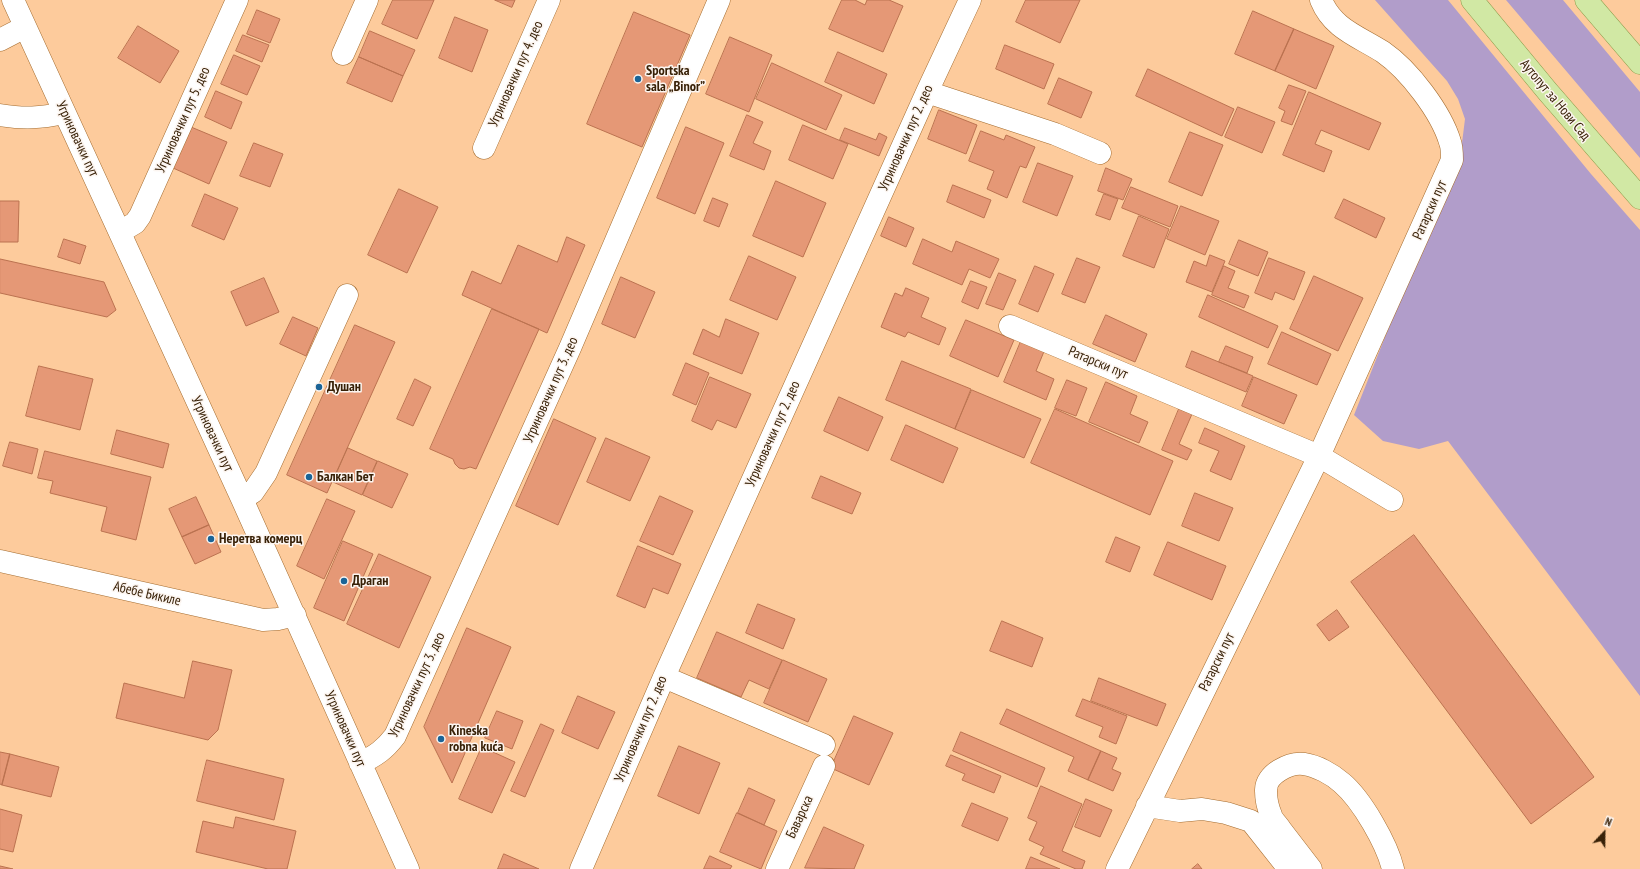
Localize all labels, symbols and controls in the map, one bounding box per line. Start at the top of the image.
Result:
street label: Угриновачки пут 4. део [485,19,547,129]
street label: Аутопут за Нови Сад [1516,56,1594,144]
place label: Sportska sala „Binor” [646,63,705,96]
street label: Угриновачки пут 5. део [152,65,214,175]
marker: Sportska sala „Binor” [633,74,643,84]
street label: Угриновачки пут 2. део [875,83,937,193]
street label: Угриновачки пут [52,99,102,179]
street label: Ратарски пут [1409,178,1451,242]
street label: Угриновачки пут 3. део [520,335,582,445]
street label: Ратарски пут [1066,343,1130,383]
place label: Душан [327,379,361,395]
street label: Угриновачки пут 2. део [742,379,804,489]
marker: Душан [314,382,324,392]
street label: Угриновачки пут [187,394,237,474]
place label: Балкан Бет [317,469,374,485]
marker: Балкан Бет [304,472,314,482]
place label: Неретва комерц [219,531,302,547]
marker: Неретва комерц [206,534,216,544]
place label: Драган [352,573,388,589]
marker: Драган [339,576,349,586]
street label: Абебе Бикиле [112,578,182,610]
street label: Угриновачки пут 3. део [385,630,449,740]
street label: Ратарски пут [1196,630,1238,694]
street label: Угриновачки пут 2. део [611,673,671,785]
street label: Угриновачки пут [321,688,369,770]
place label: Kineska robna kuća [449,723,503,756]
marker: Kineska robna kuća [436,734,446,744]
street label: Баварска [783,793,817,841]
north arrow [1584,813,1624,853]
text: N [1603,814,1614,829]

